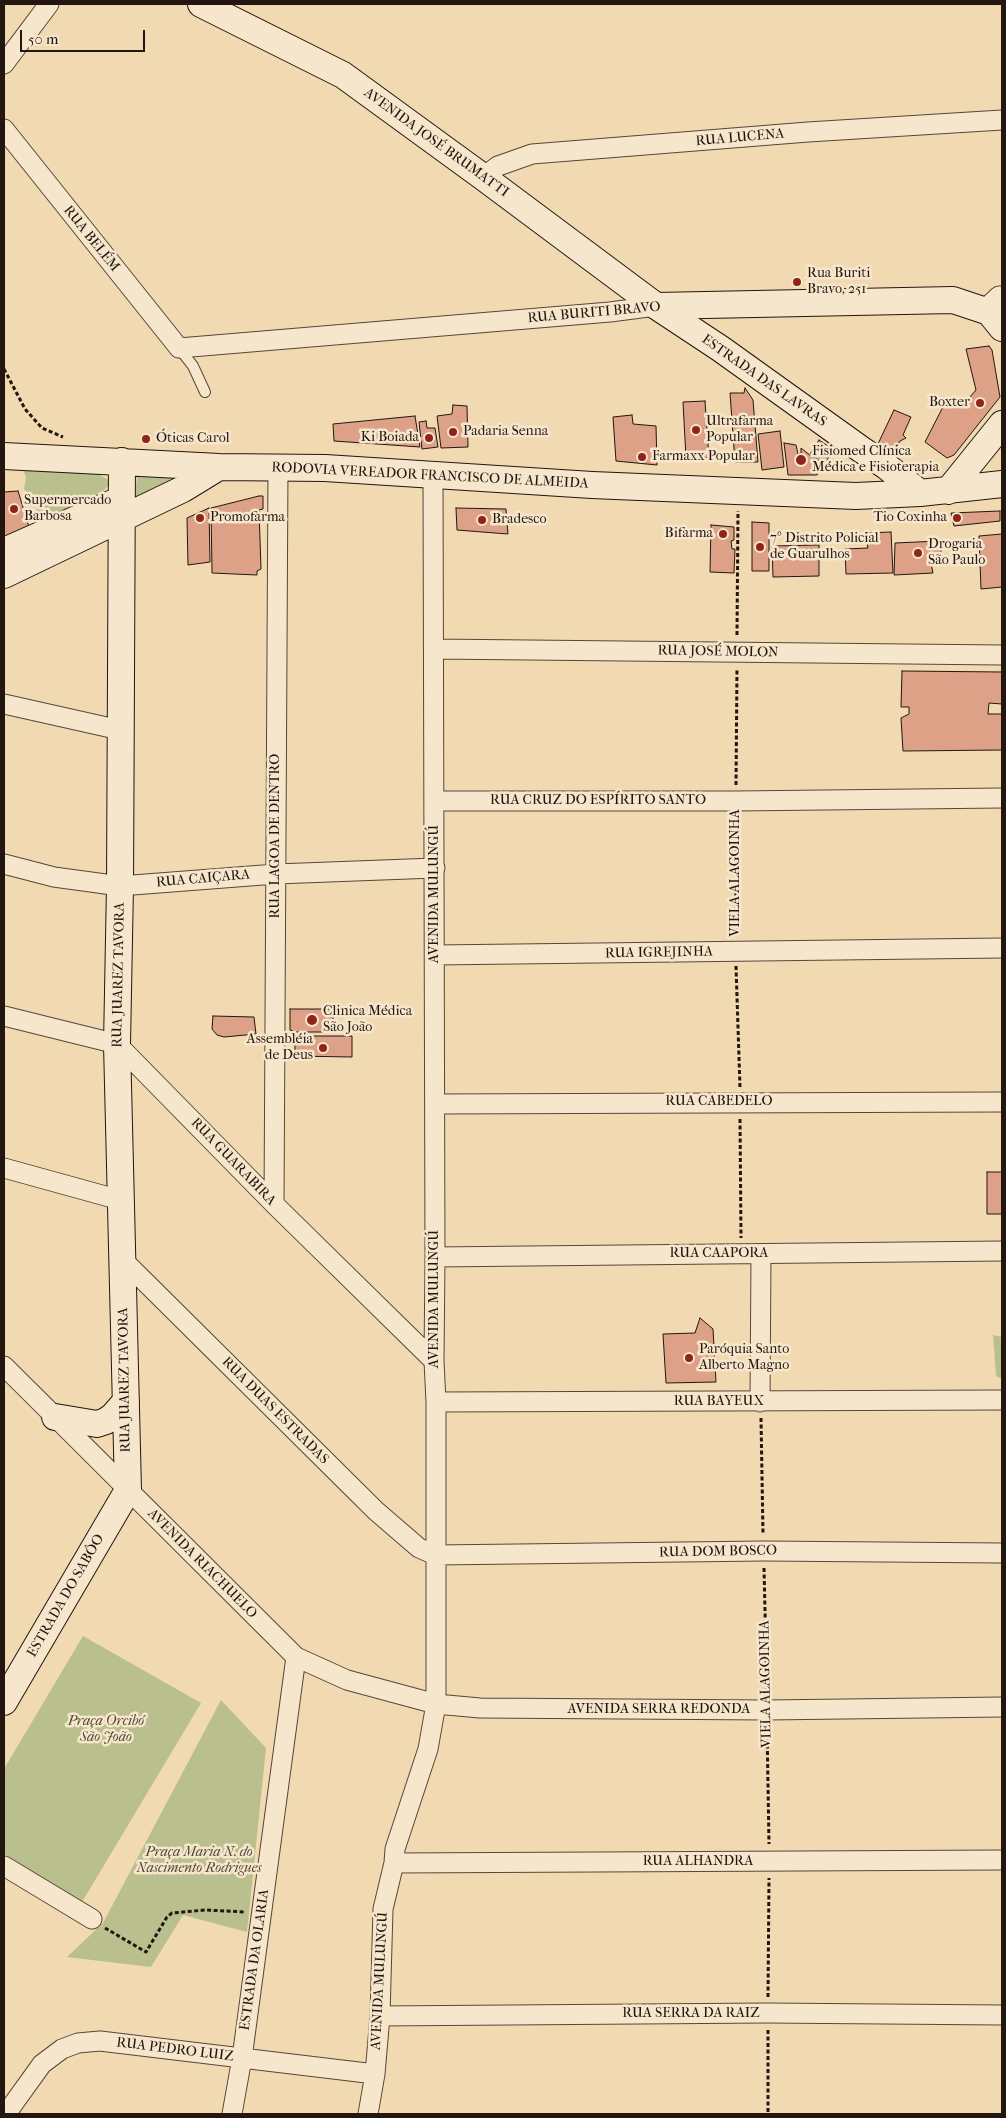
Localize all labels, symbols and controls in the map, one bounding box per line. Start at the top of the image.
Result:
scale bar [22,20,148,52]
text: 50 m [28,30,58,48]
street label: AVENIDA JOSÉ BRUMATTI [360,85,512,201]
street label: RUA LUCENA [695,126,785,150]
street label: RUA BELÉM [59,203,123,275]
place label: Rua Buriti Bravo, 251 [807,266,870,298]
marker: Rua Buriti Bravo, 251 [791,276,803,288]
street label: RUA BURITI BRAVO [527,299,661,327]
street label: ESTRADA DAS LAVRAS [698,331,830,431]
place label: Boxter [929,395,970,411]
marker: Boxter [974,397,986,409]
place label: Ultrafarma Popular [706,414,773,447]
place label: Padaria Senna [463,424,548,440]
marker: Ultrafarma Popular [690,424,702,436]
marker: Padaria Senna [447,426,459,438]
place label: Ki Boiada [361,430,419,446]
place label: Óticas Carol [156,431,230,447]
marker: Ki Boiada [423,432,435,444]
marker: Óticas Carol [140,433,152,445]
place label: Fisiomed Clínica Médica e Fisioterapia [812,444,939,477]
place label: Farmaxx Popular [652,449,755,465]
marker: Farmaxx Popular [636,451,648,463]
marker: Fisiomed Clínica Médica e Fisioterapia [794,453,808,467]
street label: RODOVIA VEREADOR FRANCISCO DE ALMEIDA [271,459,589,493]
place label: Supermercado Barbosa [24,493,111,526]
marker: Supermercado Barbosa [8,503,20,515]
place label: Promofarma [210,510,285,526]
place label: Tio Coxinha [874,510,947,526]
marker: Promofarma [194,512,206,524]
place label: Bradesco [492,512,547,528]
marker: Tio Coxinha [951,512,963,524]
marker: Bradesco [476,514,488,526]
place label: Bifarma [665,526,713,542]
marker: Bifarma [717,528,729,540]
place label: 7º Distrito Policial de Guarulhos [770,531,879,564]
place label: Drogaria São Paulo [928,537,985,570]
marker: 7º Distrito Policial de Guarulhos [754,541,766,553]
marker: Drogaria São Paulo [912,547,924,559]
street label: RUA JOSÉ MOLON [657,643,779,661]
street label: RUA LAGOA DE DENTRO [268,754,284,918]
street label: RUA CRUZ DO ESPÍRITO SANTO [490,793,706,809]
street label: VIELA ALAGOINHA [728,809,744,937]
street label: AVENIDA MULUNGÚ [427,825,443,963]
street label: RUA CAIÇARA [155,867,251,891]
street label: RUA JUAREZ TAVORA [109,902,129,1048]
street label: RUA IGREJINHA [605,944,713,962]
place label: Clinica Médica São João [323,1004,412,1036]
marker: Clinica Médica São João [305,1013,319,1027]
place label: Assembléia de Deus [247,1032,313,1064]
marker: Assembléia de Deus [317,1042,329,1054]
street label: RUA CABEDELO [665,1094,773,1110]
street label: RUA GUARABIRA [187,1115,279,1209]
street label: AVENIDA MULUNGÚ [427,1230,443,1368]
street label: RUA CAAPORA [670,1246,768,1262]
street label: RUA JUAREZ TAVORA [115,1307,135,1453]
place label: Paróquia Santo Alberto Magno [699,1342,789,1374]
marker: Paróquia Santo Alberto Magno [683,1352,695,1364]
street label: RUA DUAS ESTRADAS [218,1354,332,1468]
street label: RUA BAYEUX [674,1394,764,1410]
street label: AVENIDA RIACHUELO [144,1506,260,1622]
street label: ESTRADA DO SABÔO [24,1532,108,1660]
street label: RUA DOM BOSCO [659,1543,777,1561]
street label: VIELA ALAGOINHA [756,1620,776,1748]
street label: AVENIDA SERRA REDONDA [568,1702,750,1718]
park label: Praça Orcibó São João [68,1714,144,1746]
park label: Praça Maria N. do Nascimento Rodrigues [136,1845,262,1878]
street label: RUA ALHANDRA [643,1854,753,1870]
street label: ESTRADA DA OLARIA [237,1888,273,2032]
street label: AVENIDA MULUNGÚ [368,1911,392,2051]
street label: RUA SERRA DA RAIZ [622,2006,760,2022]
street label: RUA PEDRO LUIZ [115,2034,235,2066]

